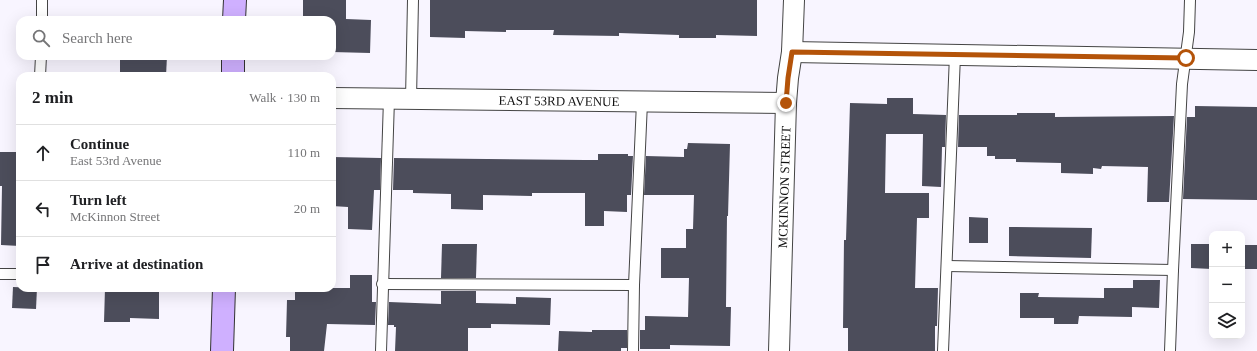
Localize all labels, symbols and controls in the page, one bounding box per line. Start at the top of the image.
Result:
search box [16,16,336,60]
icon: search [30,27,52,49]
text: Search here [62,30,132,46]
route start [1177,49,1195,67]
text: 2 min [32,88,73,107]
text: Walk · 130 m [249,90,320,105]
street label: EAST 53RD AVENUE [498,92,620,109]
route end [777,94,795,112]
street label: MCKINNON STREET [774,126,793,249]
text: Continue [70,136,129,152]
icon: ahead [32,142,54,164]
text: 110 m [288,145,320,160]
text: East 53rd Avenue [70,153,161,168]
text: Turn left [70,192,127,208]
icon: left [32,198,54,220]
text: 20 m [294,201,320,216]
text: McKinnon Street [70,209,160,224]
map controls [1209,231,1245,339]
button: + [1209,231,1245,267]
icon: arrive [32,254,54,276]
text: Arrive at destination [70,256,203,272]
button: − [1209,267,1245,303]
button: layers [1209,303,1245,339]

